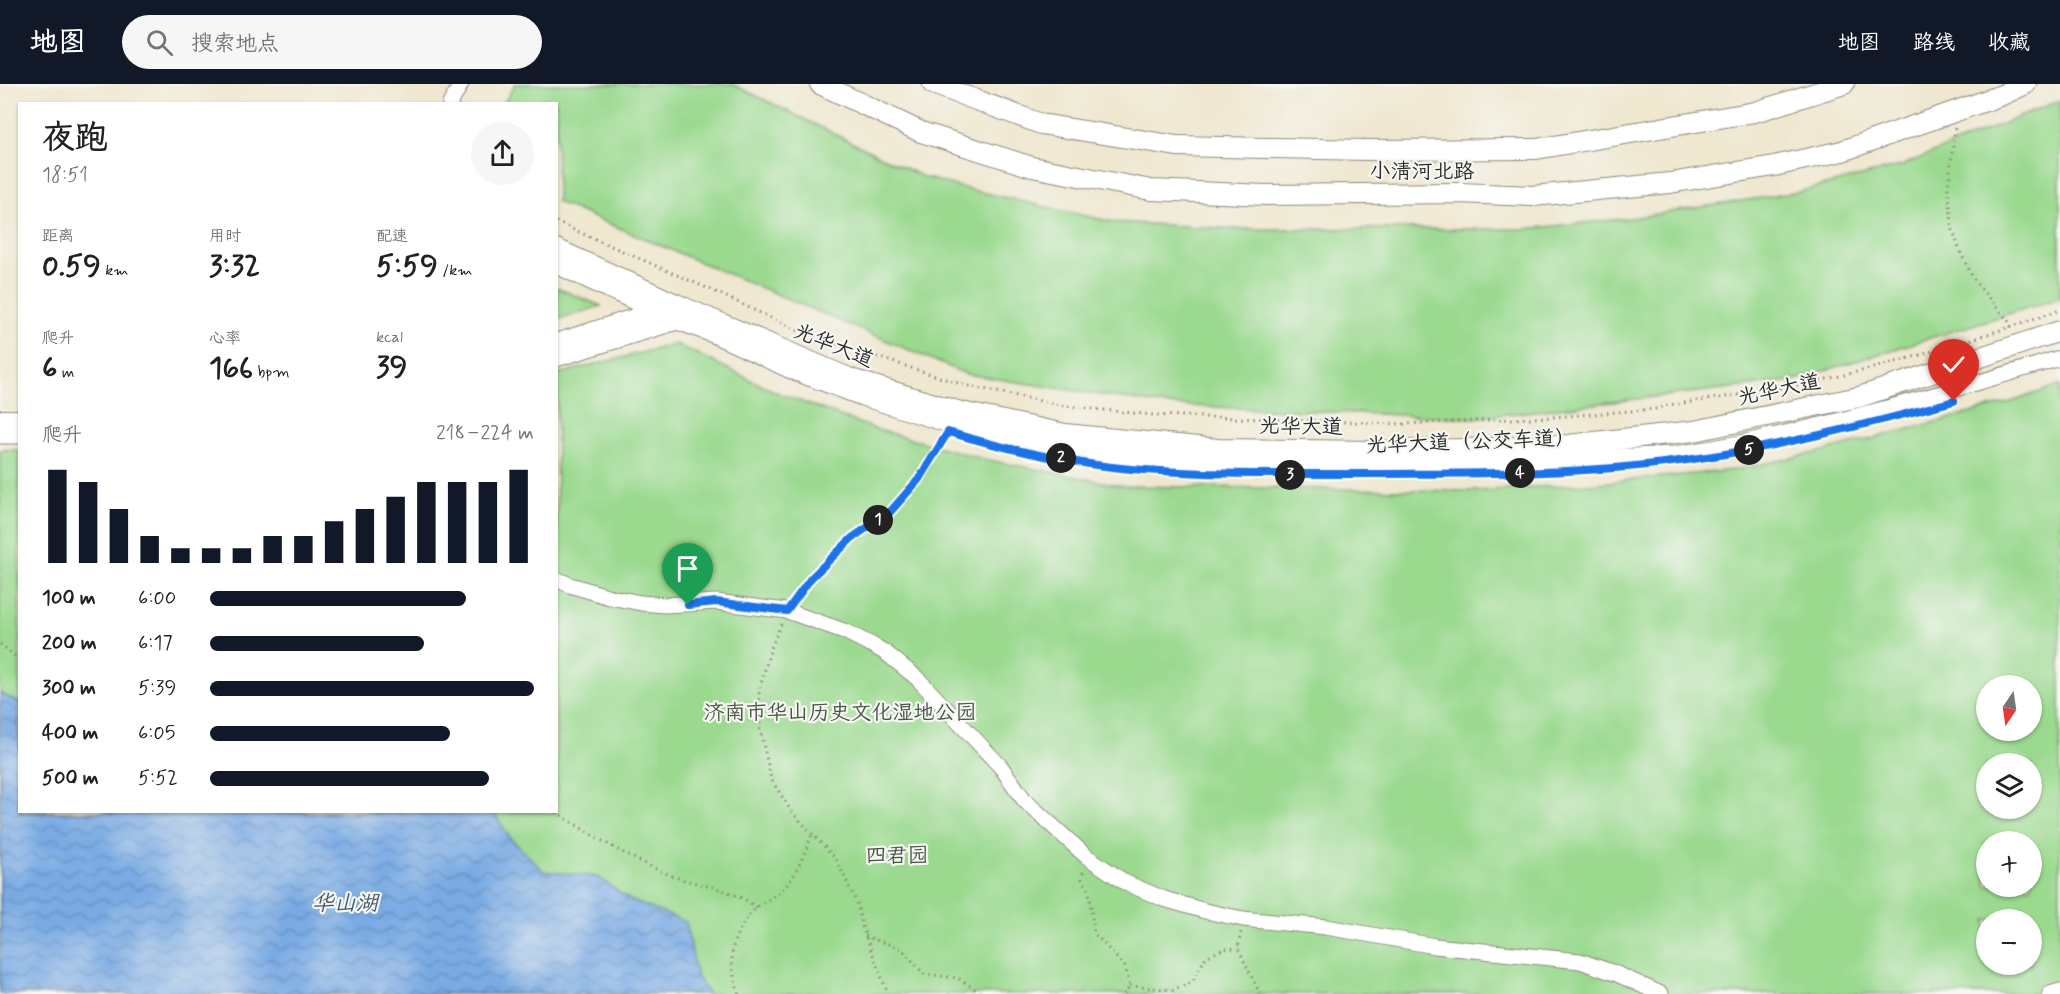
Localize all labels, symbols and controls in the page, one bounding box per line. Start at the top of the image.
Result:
search box [122,15,542,69]
text: 地图 [30,25,86,62]
icon: search [143,26,176,59]
text: 地图 [1838,29,1880,57]
text: 路线 [1913,29,1955,57]
text: 收藏 [1988,29,2030,57]
text: 搜索地点 [191,30,279,58]
text: 夜跑 [42,117,108,161]
button: share [471,122,534,185]
street label: 小清河北路 [1370,158,1475,186]
text: 18:51 [42,162,88,189]
text: 距离 [42,226,74,247]
text: 用时 [209,226,241,247]
text: 配速 [376,226,408,247]
text: 0.59 [42,247,101,286]
text: 3:32 [209,247,260,286]
text: 5:59 [376,247,438,286]
text: km [101,260,129,281]
text: /km [438,260,473,281]
street label: 光华大道 [789,317,878,375]
text: kcal [376,327,403,348]
text: 爬升 [42,328,74,349]
text: 心率 [209,328,241,349]
pin [1928,339,1979,401]
text: 39 [376,348,407,387]
icon: check [1937,348,1970,381]
text: 6 [42,349,57,388]
text: 166 [209,349,253,388]
text: m [57,362,74,383]
text: bpm [253,362,290,383]
street label: 光华大道 [1735,368,1823,412]
street label: 光华大道 [1259,412,1343,442]
text: 218–224 m [436,420,534,447]
text: 爬升 [42,422,82,449]
street label: 光华大道（公交车道） [1366,424,1576,460]
pin: 5 [1734,435,1764,465]
text: 5 [1744,439,1754,460]
pin: 2 [1046,443,1076,473]
text: 2 [1057,447,1065,468]
pin: 4 [1505,458,1535,488]
pin: 3 [1275,460,1305,490]
text: 4 [1515,462,1525,483]
text: 3 [1286,464,1294,485]
pin: 1 [863,505,893,535]
text: 1 [874,509,882,530]
pin [662,543,713,605]
icon: arrive [671,552,704,585]
text: 100 m [42,585,96,612]
text: 6:00 [138,585,176,612]
text: 200 m [42,630,97,657]
text: 6:17 [138,630,173,657]
text: 300 m [42,675,96,702]
text: 5:39 [138,675,176,702]
north arrow [1976,675,2042,741]
map controls [1976,675,2042,975]
park label: 济南市华山历史文化湿地公园 [704,699,977,727]
text: 400 m [42,720,98,747]
text: 6:05 [138,720,175,747]
button: layers [1976,753,2042,819]
text: 500 m [42,765,99,792]
text: 5:52 [138,765,178,792]
button: + [1976,831,2042,897]
park label: 四君园 [866,842,929,870]
water label: 华山湖 [312,890,380,918]
button: − [1976,909,2042,975]

